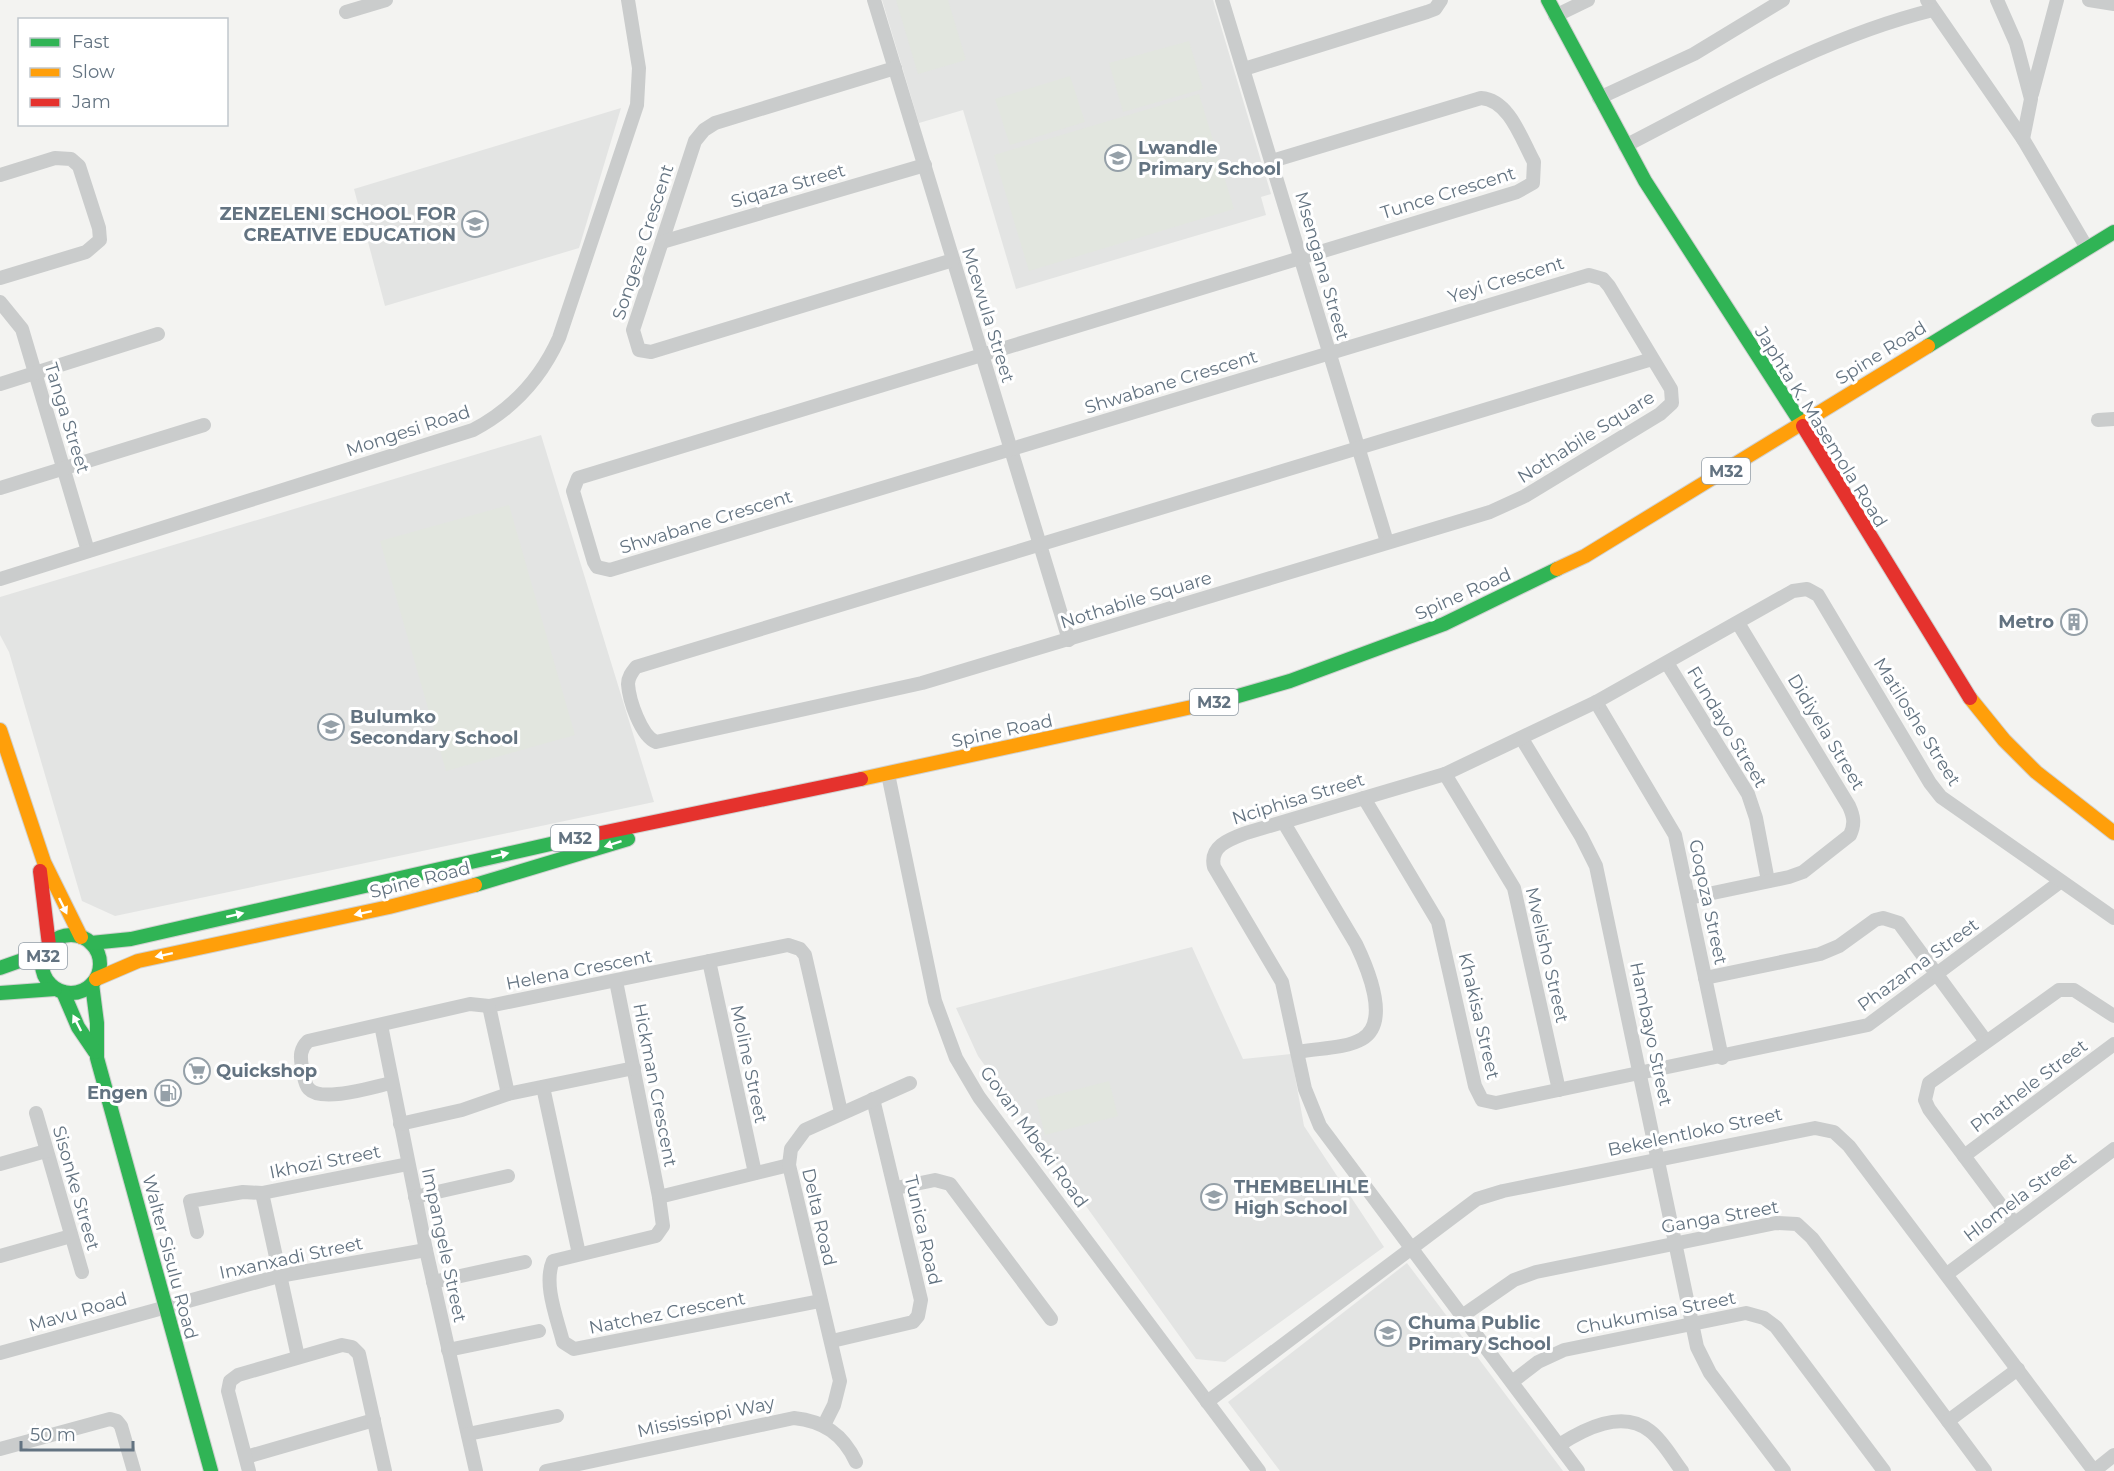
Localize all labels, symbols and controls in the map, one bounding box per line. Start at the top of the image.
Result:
legend [18,18,228,126]
text: Fast [72,31,110,53]
text: Slow [72,61,115,83]
text: Jam [71,91,111,113]
place label: Lwandle Primary School [1138,137,1281,180]
school or university icon: Lwandle Primary School [1103,143,1133,173]
street label: Siqaza Street [728,159,848,213]
street label: Songeze Crescent [608,162,678,322]
street label: Tunce Crescent [1378,162,1518,224]
street label: Msengana Street [1290,189,1354,343]
place label: ZENZELENI SCHOOL FOR CREATIVE EDUCATION [219,203,456,246]
school or university icon: ZENZELENI SCHOOL FOR CREATIVE EDUCATION [460,209,490,239]
street label: Mcewula Street [957,245,1019,385]
street label: Yeyi Crescent [1445,252,1567,308]
street label: Spine Road [1832,316,1930,390]
street label: Japhta K. Masemola Road [1749,322,1892,532]
street label: Shwabane Crescent [1082,345,1260,419]
street label: Tanga Street [40,360,94,476]
street label: Nothabile Square [1513,386,1659,488]
street label: Mongesi Road [343,401,473,461]
road number: M32 [1702,458,1750,484]
street label: Shwabane Crescent [617,485,795,559]
street label: Spine Road [1412,563,1514,625]
street label: Nothabile Square [1058,566,1215,634]
building icon: Metro [2059,607,2089,637]
place label: Metro [1998,611,2054,633]
street label: Matiloshe Street [1869,654,1965,790]
street label: Fundayo Street [1682,662,1772,792]
street label: Didiyela Street [1783,670,1869,794]
road number: M32 [1190,689,1238,715]
place label: Bulumko Secondary School [350,706,518,749]
street label: Spine Road [949,710,1055,752]
school or university icon: Bulumko Secondary School [316,712,346,742]
street label: Nciphisa Street [1229,768,1367,830]
road number: M32 [551,825,599,851]
street label: Goqoza Street [1684,837,1732,967]
one-way arrow [604,840,622,849]
one-way arrow [491,850,510,859]
street label: Spine Road [367,857,473,903]
street label: Mvelisho Street [1521,885,1573,1025]
one-way arrow [58,897,68,914]
one-way arrow [354,908,372,918]
one-way arrow [226,910,244,920]
street label: Phazama Street [1853,914,1983,1016]
road number: M32 [19,943,67,969]
street label: Helena Crescent [504,945,654,995]
street label: Khakisa Street [1454,950,1504,1082]
one-way arrow [155,951,174,960]
street label: Hambayo Street [1625,960,1677,1108]
street label: Hickman Crescent [628,1001,682,1169]
street label: Moline Street [726,1003,772,1125]
one-way arrow [72,1015,82,1032]
street label: Phathele Street [1966,1035,2092,1137]
supermarket icon: Quickshop [182,1056,212,1086]
place label: Quickshop [216,1060,317,1082]
street label: Govan Mbeki Road [975,1062,1093,1212]
fuel station icon: Engen [153,1078,183,1108]
place label: Engen [87,1082,148,1104]
street label: Bekelentloko Street [1606,1103,1784,1161]
street label: Sisonke Street [48,1123,104,1253]
street label: Ikhozi Street [268,1140,382,1184]
street label: Hlomela Street [1959,1147,2081,1247]
street label: Impangele Street [417,1166,471,1324]
street label: Delta Road [797,1166,841,1268]
street label: Walter Sisulu Road [137,1172,203,1342]
street label: Tunica Road [900,1173,946,1287]
place label: THEMBELIHLE High School [1234,1176,1369,1219]
school or university icon: THEMBELIHLE High School [1199,1182,1229,1212]
street label: Ganga Street [1660,1196,1780,1238]
street label: Inxanxadi Street [217,1232,365,1284]
street label: Mavu Road [26,1287,130,1337]
street label: Natchez Crescent [587,1287,747,1339]
street label: Chukumisa Street [1574,1287,1738,1339]
place label: Chuma Public Primary School [1408,1312,1551,1355]
school or university icon: Chuma Public Primary School [1373,1318,1403,1348]
street label: Mississippi Way [635,1392,777,1442]
scale bar [21,1414,134,1452]
text: 50 m [30,1424,76,1446]

